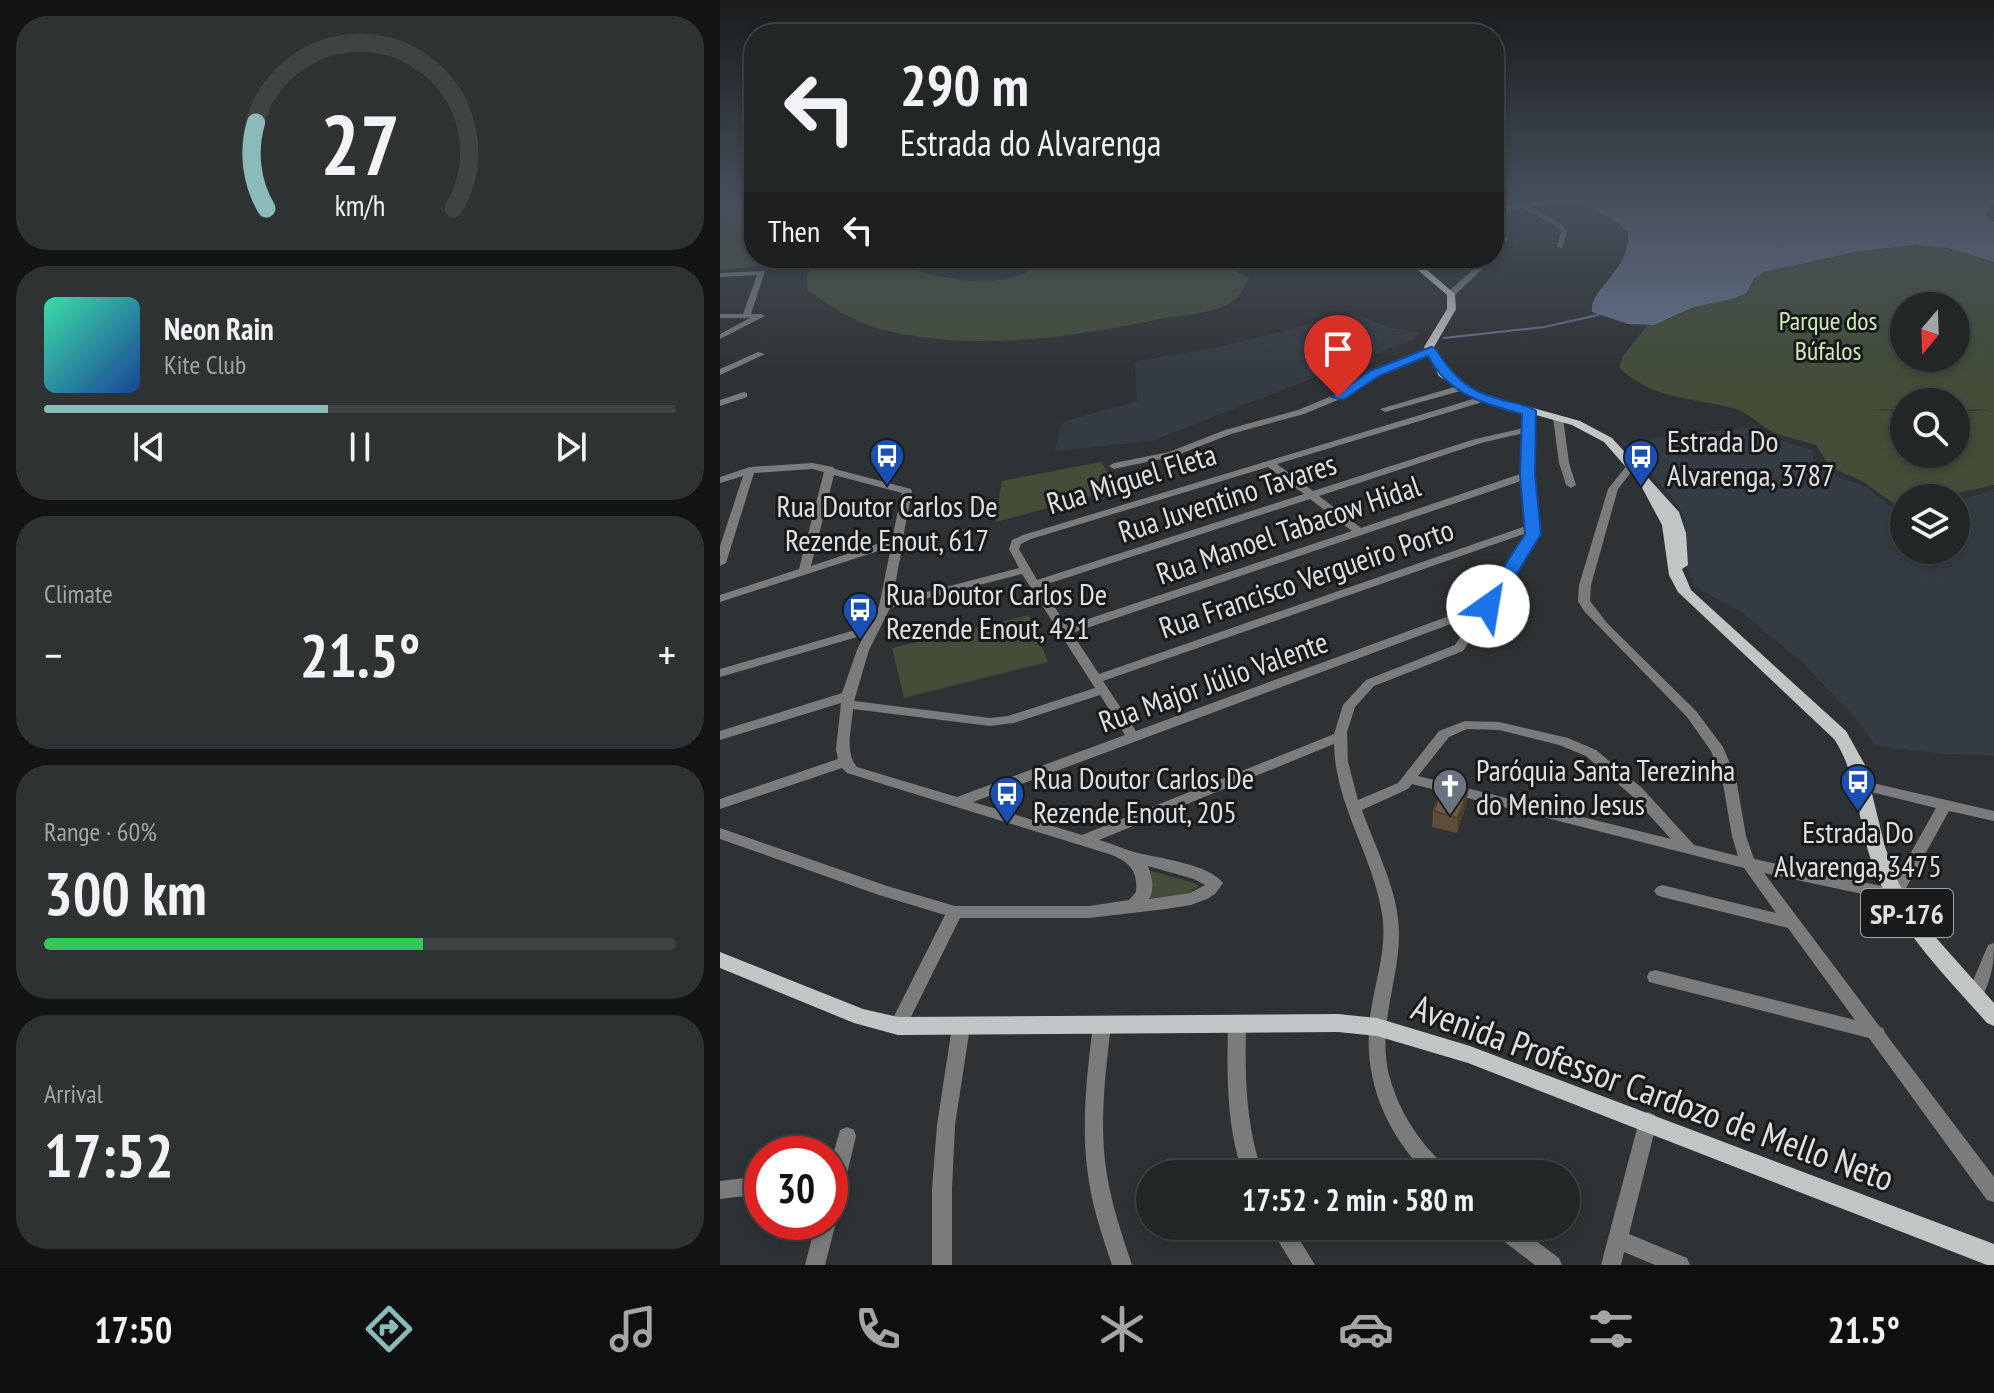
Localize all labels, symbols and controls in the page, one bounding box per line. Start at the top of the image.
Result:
text: 290 m [900,49,1029,121]
icon: left [768,56,872,160]
text: 27 [320,89,400,197]
text: Estrada do Alvarenga [900,119,1161,166]
text: km/h [335,187,385,224]
icon: left [836,208,880,252]
text: Then [768,211,820,250]
north arrow [1890,292,1970,372]
map controls [1890,292,1970,564]
park label: Parque dos Búfalos [1779,304,1877,367]
text: Neon Rain [164,309,274,348]
pin [1304,315,1372,397]
icon: arrive [1316,327,1360,371]
text: Kite Club [164,348,246,381]
button: search [1890,388,1970,468]
place label: Estrada Do Alvarenga, 3787 [1667,421,1835,494]
icon: previous [127,425,171,469]
icon: pause [338,425,382,469]
icon: next [549,425,593,469]
street label: Rua Miguel Fleta [1042,434,1220,522]
bus stop icon: Rua Doutor Carlos De Rezende Enout, 617 [868,437,906,487]
bus stop icon: Estrada Do Alvarenga, 3787 [1622,438,1660,488]
street label: Rua Juventino Tavares [1113,443,1341,551]
street label: Rua Manoel Tabacow Hidal [1151,466,1425,592]
button: layers [1890,484,1970,564]
place label: Rua Doutor Carlos De Rezende Enout, 617 [776,486,998,559]
street label: Rua Francisco Vergueiro Porto [1154,509,1458,647]
position arrow [1446,564,1530,648]
place label: Rua Doutor Carlos De Rezende Enout, 421 [886,574,1107,647]
text: Climate [44,577,113,610]
bus stop icon: Rua Doutor Carlos De Rezende Enout, 421 [841,591,879,641]
text: 21.5° [300,616,420,694]
street label: Rua Major Júlio Valente [1093,621,1333,741]
text: − [44,626,62,683]
text: + [658,626,676,683]
place label: Paróquia Santa Terezinha do Menino Jesus [1476,750,1735,823]
place label: Rua Doutor Carlos De Rezende Enout, 205 [1033,758,1254,831]
bus stop icon: Estrada Do Alvarenga, 3475 [1839,763,1877,813]
church icon: Paróquia Santa Terezinha do Menino Jesus [1431,767,1469,817]
bus stop icon: Rua Doutor Carlos De Rezende Enout, 205 [988,775,1026,825]
place label: Estrada Do Alvarenga, 3475 [1774,812,1942,885]
text: Range · 60% [44,815,157,848]
text: 300 km [44,854,207,932]
road number: SP-176 [1861,889,1953,937]
street label: Avenida Professor Cardozo de Mello Neto [1406,983,1900,1201]
text: Arrival [44,1077,103,1110]
text: 17:52 [44,1116,174,1194]
speed limit sign: 30 [744,1136,848,1240]
text: 17:52 · 2 min · 580 m [1242,1180,1474,1219]
icon: directions [361,1301,417,1357]
icon: music [605,1301,661,1357]
icon: phone [850,1301,906,1357]
icon: climate [1094,1301,1150,1357]
icon: car [1338,1301,1394,1357]
icon: filters [1583,1301,1639,1357]
text: 17:50 [94,1306,172,1353]
text: 21.5° [1827,1306,1900,1353]

